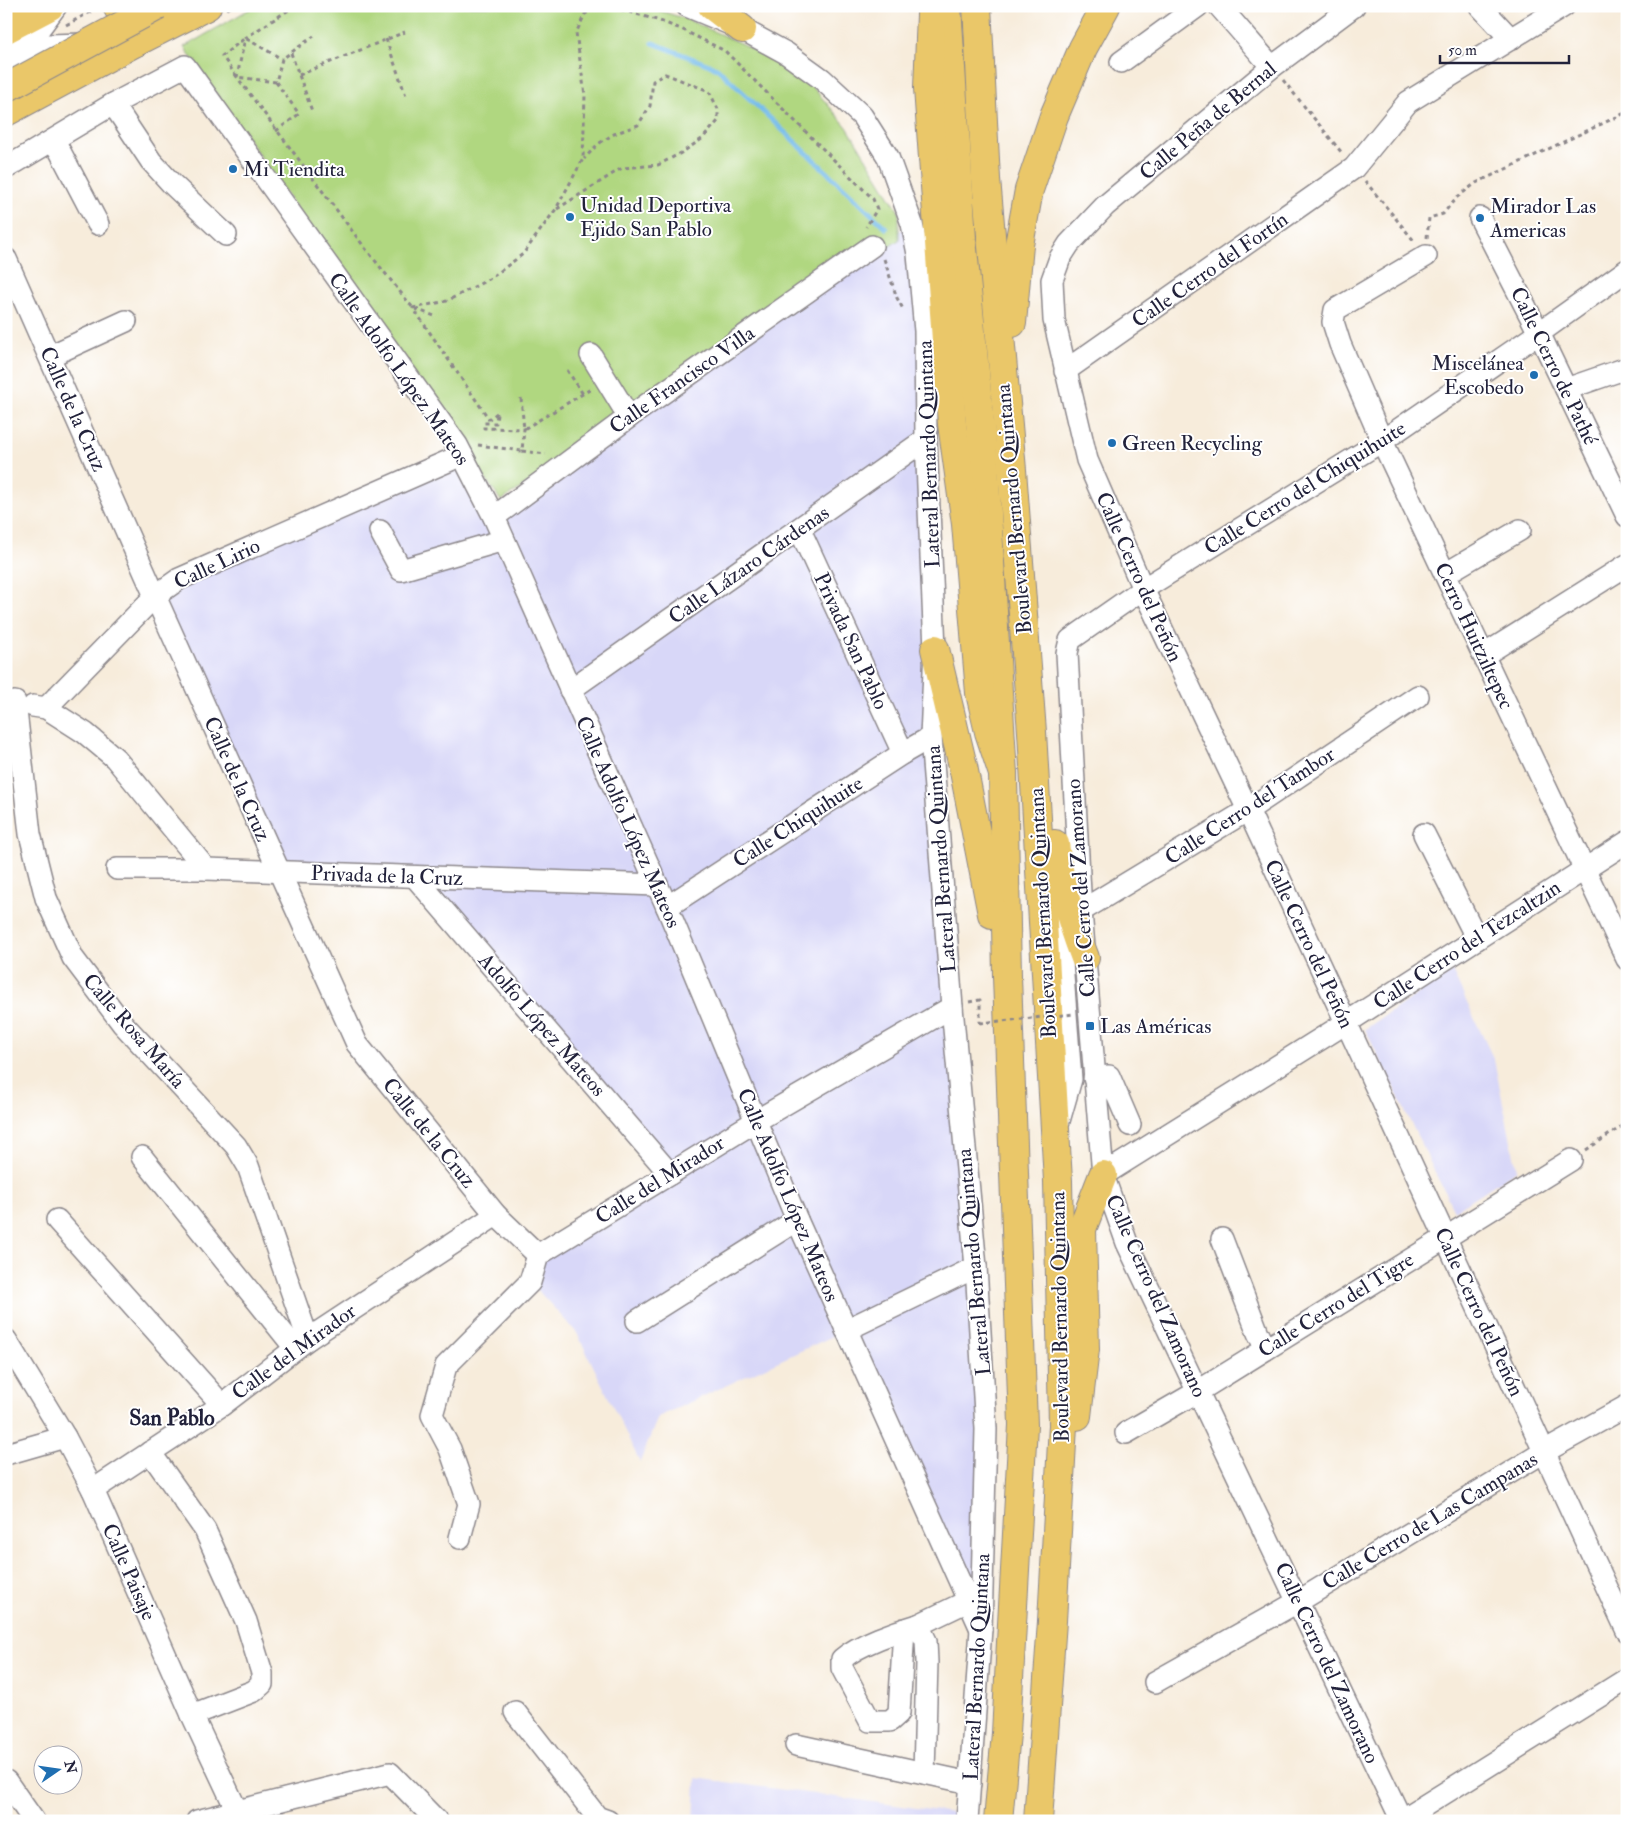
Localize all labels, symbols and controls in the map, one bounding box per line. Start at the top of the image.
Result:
scale bar [1440,32,1569,64]
text: 50 m [1448,41,1477,60]
street label: Calle Peña de Bernal [1134,55,1283,186]
place label: Mi Tiendita [243,156,345,183]
marker: Mi Tiendita [227,163,239,175]
place label: Unidad Deportiva Ejido San Pablo [580,192,732,243]
place label: Mirador Las Americas [1489,193,1596,244]
street label: Calle Cerro del Fortín [1127,206,1294,334]
marker: Unidad Deportiva Ejido San Pablo [564,211,576,223]
marker: Mirador Las Americas [1474,212,1486,224]
street label: Calle Adolfo López Mateos [322,267,476,471]
street label: Calle Cerro de Pathé [1504,283,1604,450]
street label: Calle Francisco Villa [604,320,760,440]
street label: Lateral Bernardo Quintana [912,339,946,568]
street label: Calle de la Cruz [33,342,113,476]
place label: Miscelánea Escobedo [1431,350,1524,401]
marker: Miscelánea Escobedo [1528,369,1540,381]
street label: Boulevard Bernardo Quintana [990,382,1038,635]
street label: Calle Cerro del Chiquihuite [1199,415,1411,561]
place label: Green Recycling [1122,430,1263,457]
marker: Green Recycling [1106,437,1118,449]
street label: Calle Cerro del Peñón [1089,488,1189,666]
street label: Calle Lázaro Cárdenas [663,499,835,631]
street label: Calle Lirio [170,532,264,596]
street label: Cerro Huitziltepec [1428,558,1520,714]
street label: Privada San Pablo [807,568,895,714]
street label: Calle de la Cruz [197,712,277,846]
street label: Calle Adolfo López Mateos [569,712,687,932]
street label: Calle Cerro del Tambor [1160,741,1340,871]
street label: Lateral Bernardo Quintana [920,744,962,974]
street label: Calle Chiquihuite [728,770,868,874]
street label: Calle Cerro del Zamorano [1060,778,1102,998]
street label: Boulevard Bernardo Quintana [1023,787,1063,1039]
street label: Calle Cerro del Peñón [1258,855,1360,1033]
street label: Privada de la Cruz [310,860,464,892]
street label: Calle Cerro del Tezcaltzin [1368,874,1566,1016]
street label: Adolfo López Mateos [472,947,612,1102]
street label: Calle Rosa María [77,968,192,1094]
place label: Las Américas [1100,1013,1211,1040]
marker: Las Américas [1084,1020,1096,1032]
street label: Calle de la Cruz [376,1073,482,1193]
street label: Calle Adolfo López Mateos [731,1084,845,1306]
street label: Calle del Mirador [590,1129,730,1230]
street label: Lateral Bernardo Quintana [951,1147,997,1377]
street label: Calle Cerro del Zamorano [1099,1190,1213,1402]
street label: Boulevard Bernardo Quintana [1044,1191,1076,1443]
street label: Calle Cerro del Peñón [1428,1223,1530,1401]
street label: Calle Cerro del Tigre [1253,1246,1419,1364]
street label: Calle del Mirador [226,1298,362,1406]
district label: San Pablo [129,1404,215,1432]
street label: Calle Cerro de Las Campanas [1317,1446,1543,1596]
street label: Calle Paisaje [96,1519,162,1625]
street label: Lateral Bernardo Quintana [958,1552,996,1781]
street label: Calle Cerro del Zamorano [1268,1558,1386,1768]
north arrow [32,1744,82,1794]
text: N [60,1758,80,1776]

